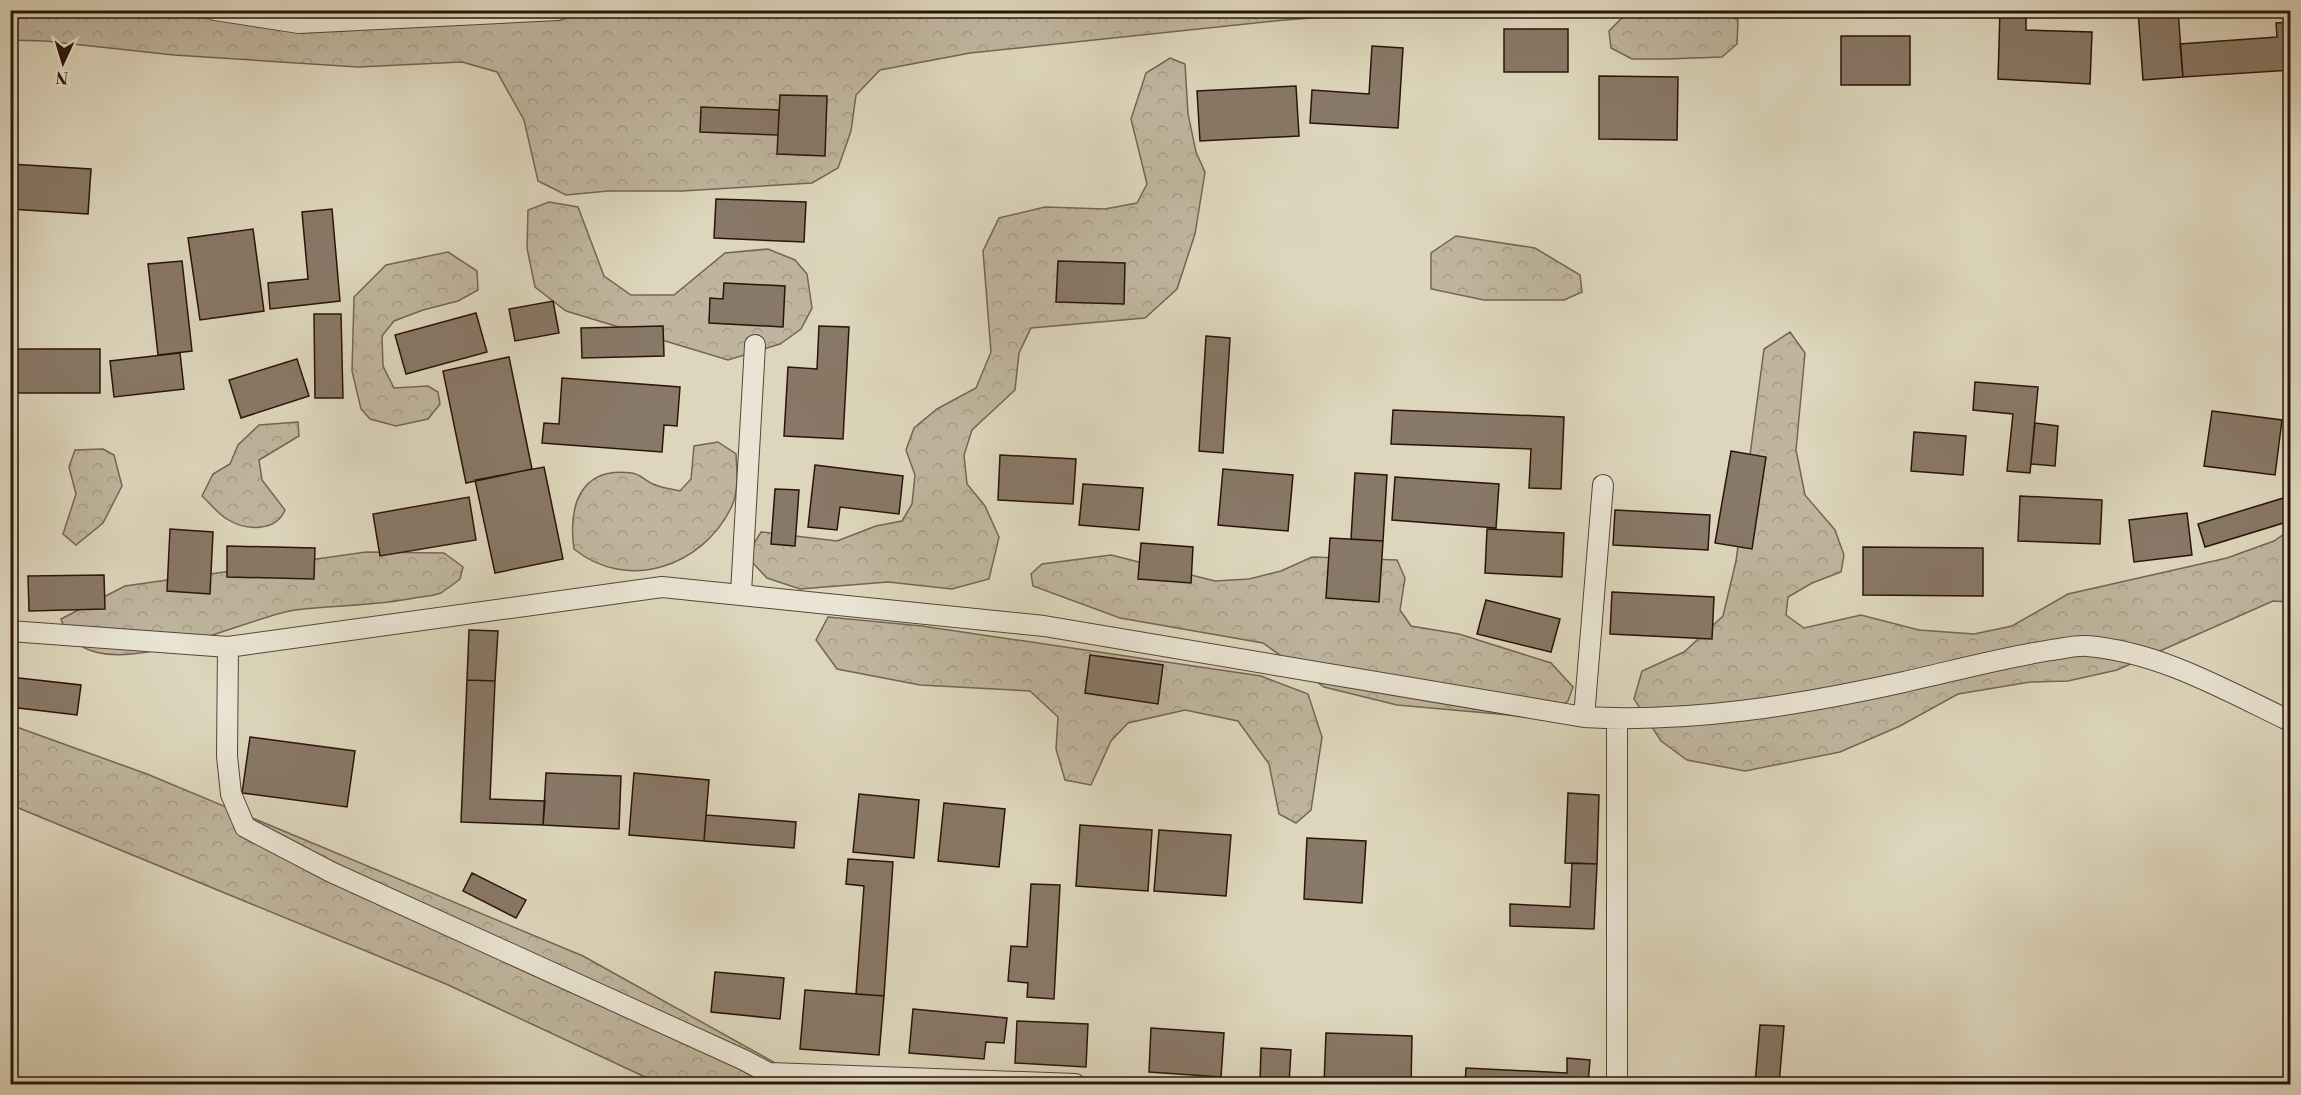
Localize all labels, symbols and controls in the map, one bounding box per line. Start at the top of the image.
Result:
north arrow [33,33,93,93]
text: N [55,67,69,87]

